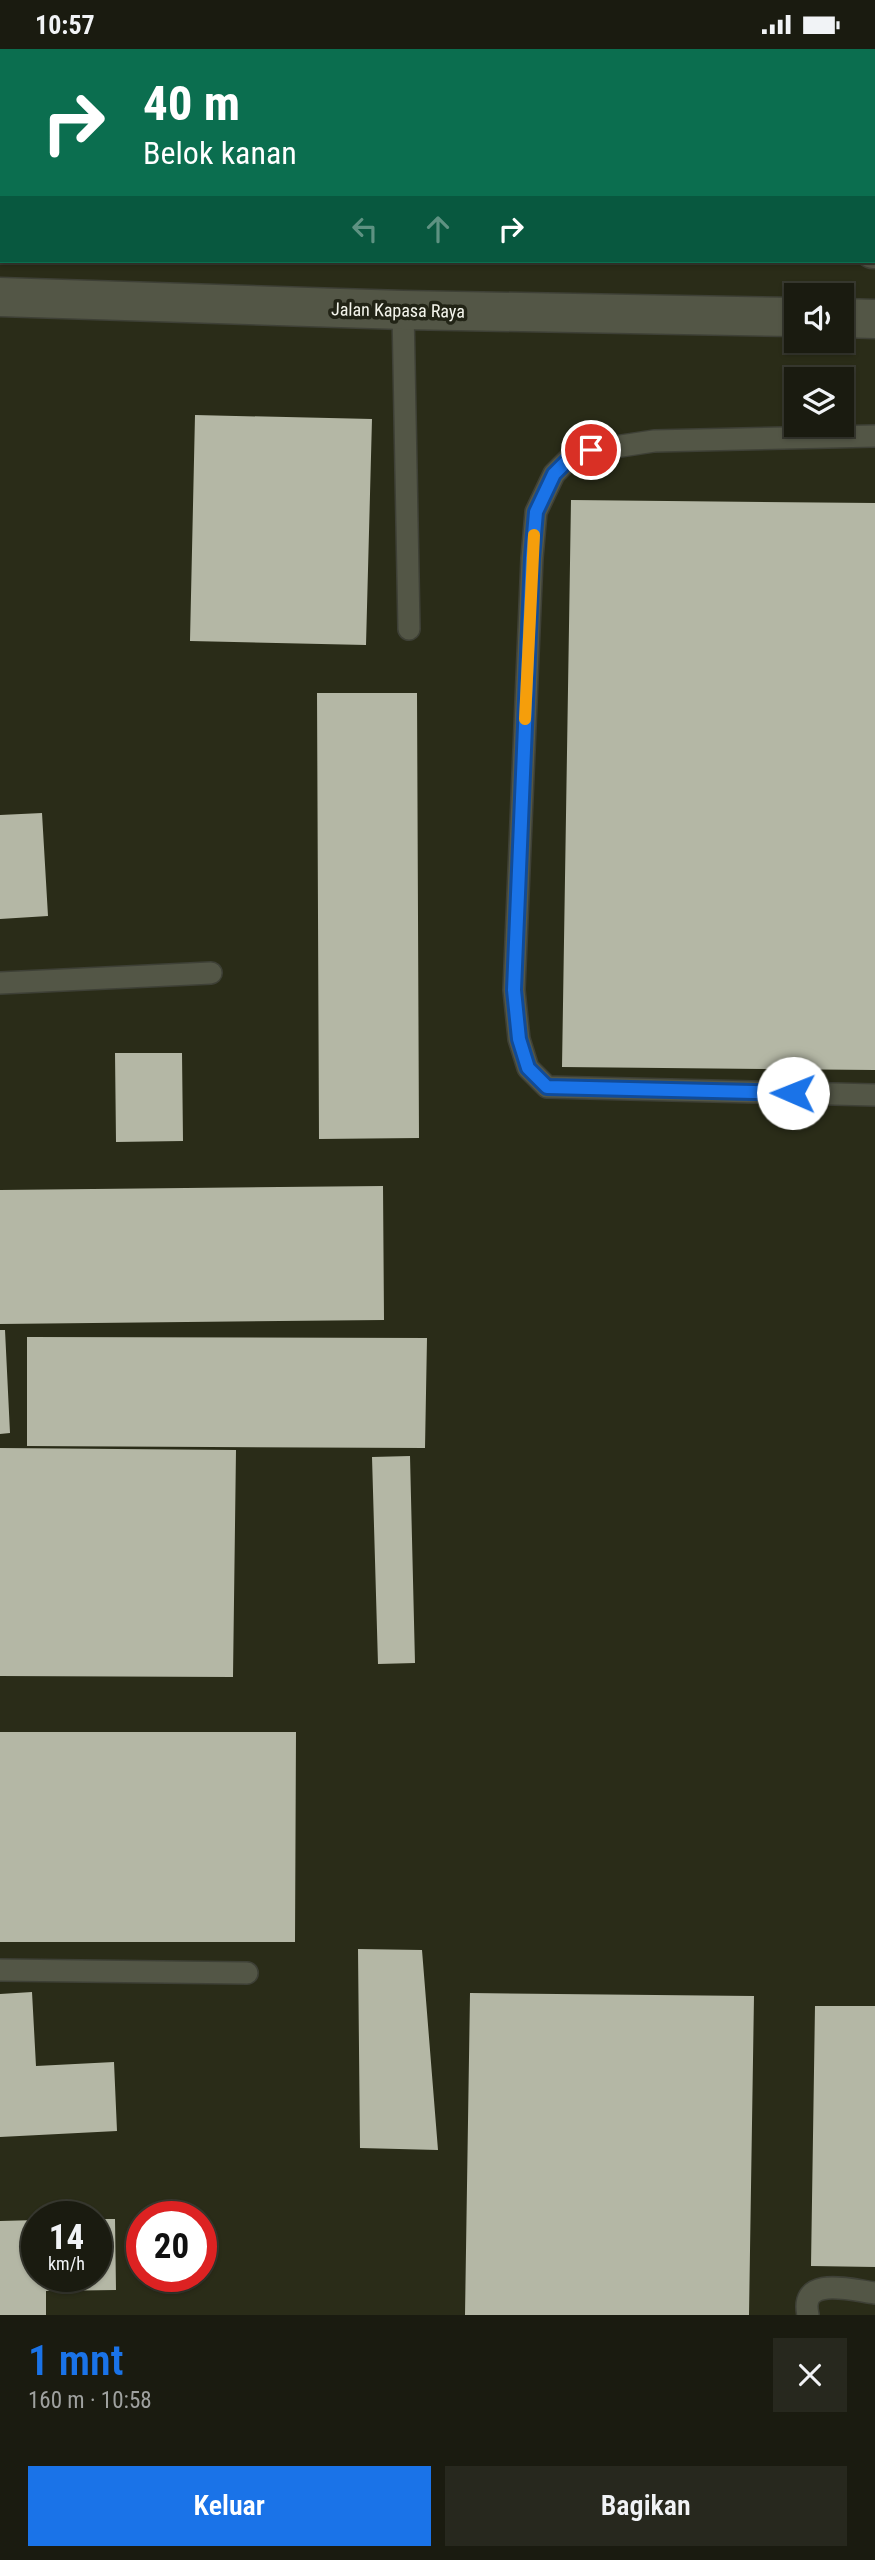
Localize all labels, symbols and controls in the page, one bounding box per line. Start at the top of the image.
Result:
text: 10:57 [35,10,95,40]
text: 40 m [143,75,240,132]
icon: right [28,77,119,168]
text: Belok kanan [143,134,297,172]
icon: left [346,210,384,248]
icon: ahead [419,210,457,248]
icon: right [492,210,530,248]
map controls [784,283,854,437]
button: sound [784,283,854,353]
street label: Jalan Kapasa Raya [331,298,465,322]
button: layers [784,367,854,437]
pin [561,420,621,480]
icon: arrive [572,431,610,469]
position arrow [756,1056,830,1130]
speed limit sign: 20 [126,2201,217,2292]
text: 14 [49,2217,84,2258]
text: km/h [48,2253,85,2274]
text: 1 mnt [28,2336,123,2385]
button: close [773,2338,847,2412]
text: 160 m · 10:58 [28,2387,152,2414]
button: Keluar [28,2466,431,2546]
button: Bagikan [445,2466,847,2546]

